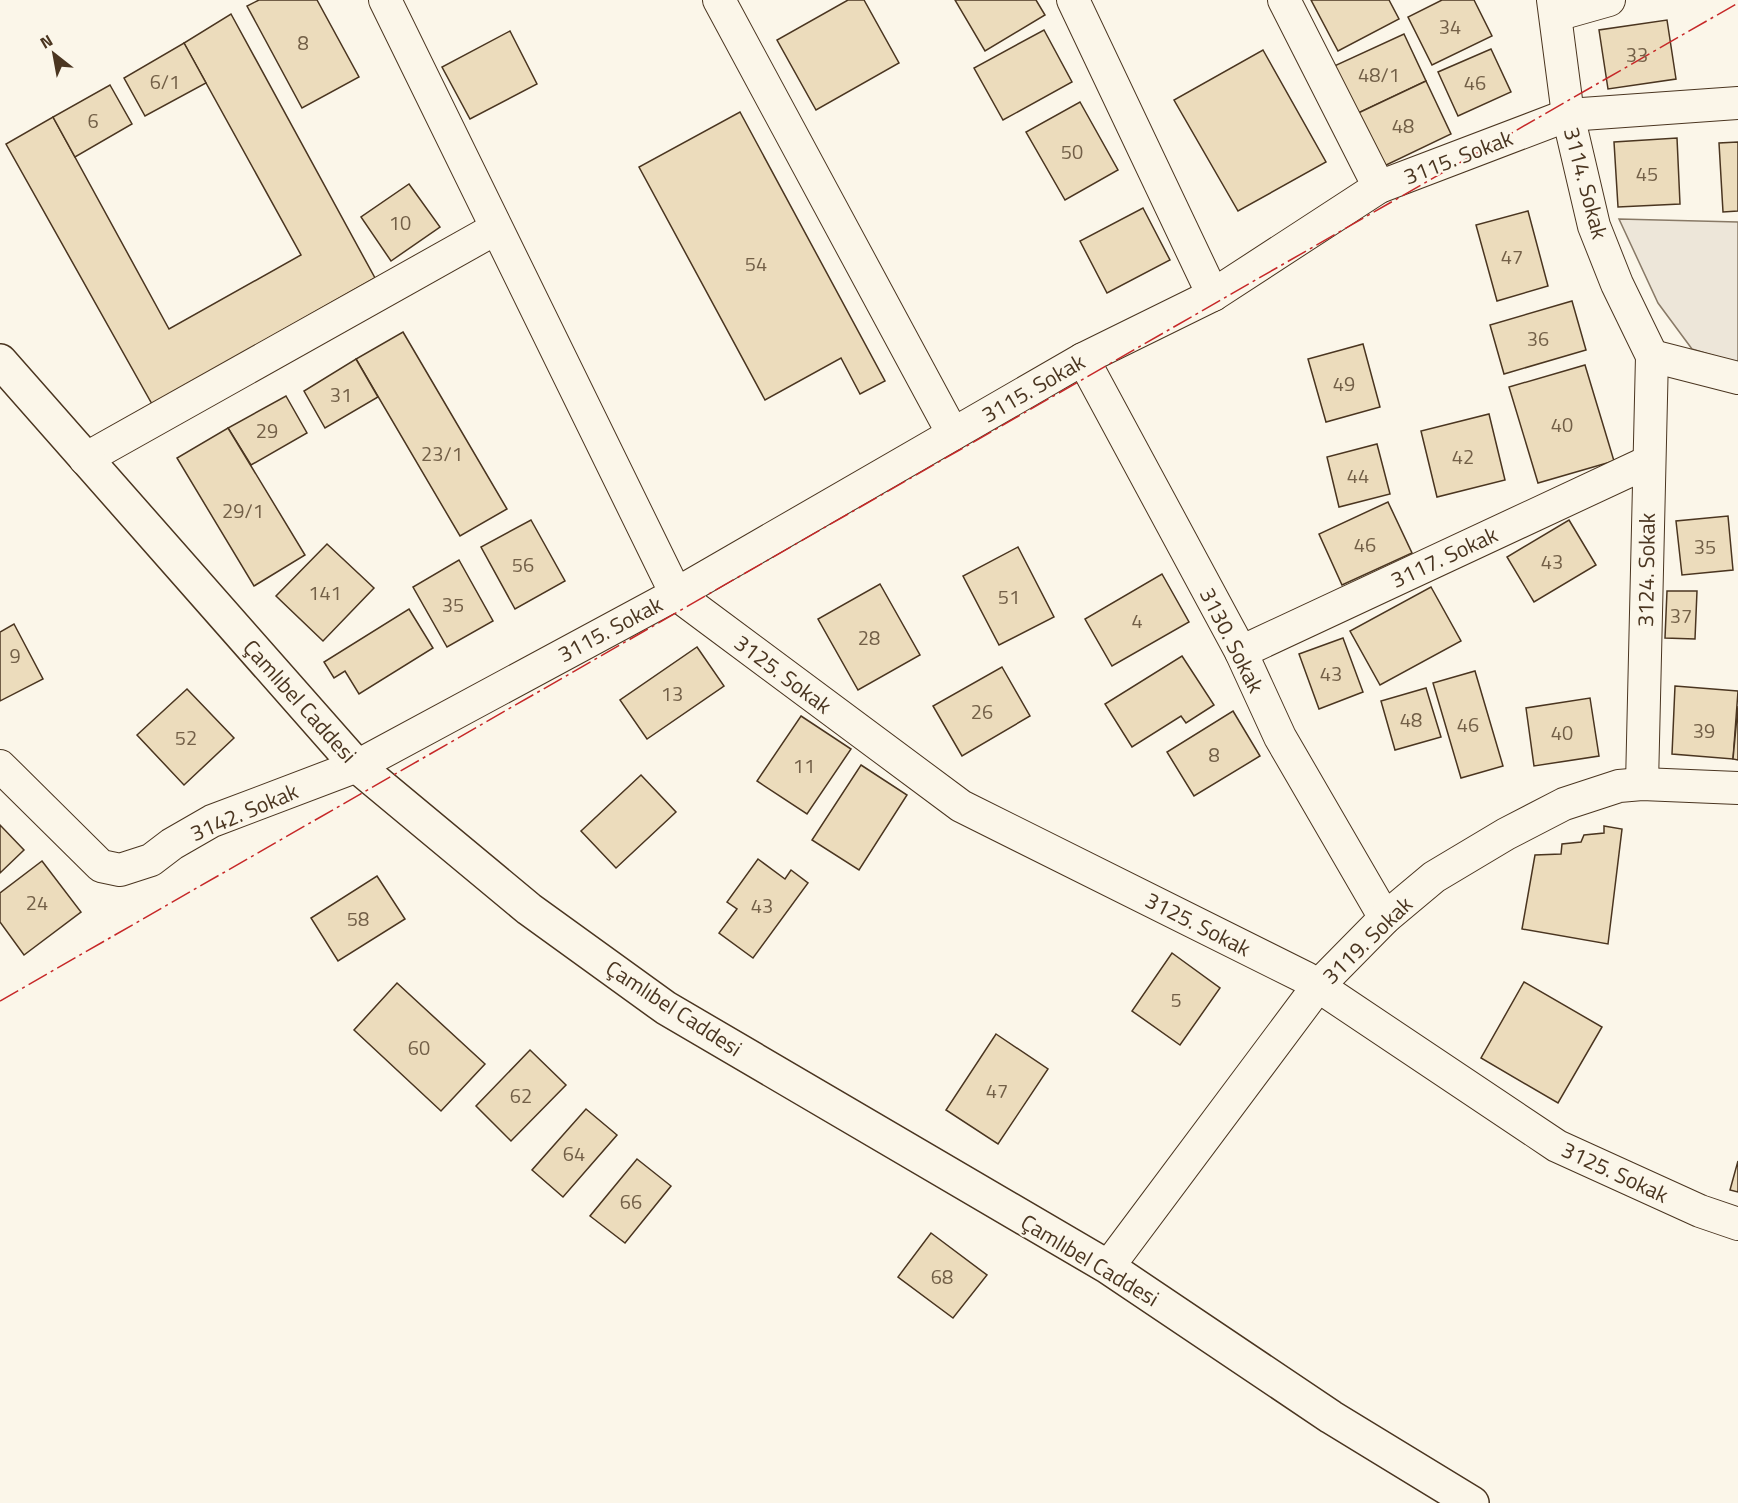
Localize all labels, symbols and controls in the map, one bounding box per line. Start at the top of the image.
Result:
house number: 34 [1439,11,1461,42]
north arrow [24,24,84,84]
house number: 8 [297,27,309,58]
text: N [35,28,57,54]
house number: 33 [1626,39,1648,70]
house number: 48/1 [1358,59,1400,90]
house number: 6/1 [150,66,180,97]
house number: 46 [1464,67,1486,98]
house number: 6 [87,105,99,136]
house number: 48 [1392,110,1414,141]
street label: 3115. Sokak [1398,120,1518,193]
street label: 3114. Sokak [1555,123,1617,243]
house number: 50 [1061,136,1083,167]
house number: 45 [1636,158,1658,189]
house number: 10 [389,207,411,238]
house number: 47 [1501,241,1523,272]
house number: 54 [745,248,767,279]
house number: 36 [1527,323,1549,354]
street label: 3115. Sokak [975,344,1091,431]
house number: 49 [1333,368,1355,399]
house number: 31 [330,379,352,410]
house number: 40 [1551,409,1573,440]
house number: 29 [256,415,278,446]
house number: 23/1 [421,438,463,469]
house number: 42 [1452,441,1474,472]
house number: 44 [1347,460,1369,491]
house number: 29/1 [222,495,264,526]
street label: 3124. Sokak [1628,512,1664,628]
street label: 3117. Sokak [1385,517,1503,597]
house number: 46 [1354,529,1376,560]
house number: 35 [1694,531,1716,562]
house number: 43 [1541,546,1563,577]
house number: 56 [512,549,534,580]
house number: 141 [308,577,342,608]
house number: 51 [998,581,1020,612]
street label: 3130. Sokak [1191,581,1273,699]
street label: 3115. Sokak [551,587,669,671]
house number: 35 [442,589,464,620]
house number: 37 [1670,600,1692,631]
house number: 4 [1131,605,1143,636]
house number: 28 [858,622,880,653]
street label: 3125. Sokak [727,626,839,722]
street label: Çamlıbel Caddesi [235,632,365,770]
house number: 9 [9,640,21,671]
house number: 43 [1320,658,1342,689]
house number: 13 [661,678,683,709]
house number: 26 [971,696,993,727]
house number: 48 [1400,704,1422,735]
house number: 46 [1457,709,1479,740]
house number: 39 [1693,715,1715,746]
house number: 40 [1551,717,1573,748]
house number: 52 [175,722,197,753]
house number: 8 [1208,739,1220,770]
house number: 11 [793,750,815,781]
street label: 3142. Sokak [185,774,304,850]
street label: 3125. Sokak [1139,883,1257,965]
house number: 24 [26,887,48,918]
street label: 3119. Sokak [1314,888,1420,992]
house number: 43 [751,890,773,921]
house number: 58 [347,903,369,934]
street label: Çamlıbel Caddesi [599,951,749,1065]
house number: 5 [1170,984,1182,1015]
house number: 60 [408,1032,430,1063]
house number: 47 [986,1075,1008,1106]
house number: 62 [510,1080,532,1111]
street label: 3125. Sokak [1556,1132,1674,1212]
house number: 64 [563,1138,585,1169]
house number: 66 [620,1186,642,1217]
street label: Çamlıbel Caddesi [1014,1205,1166,1315]
house number: 68 [931,1261,953,1292]

